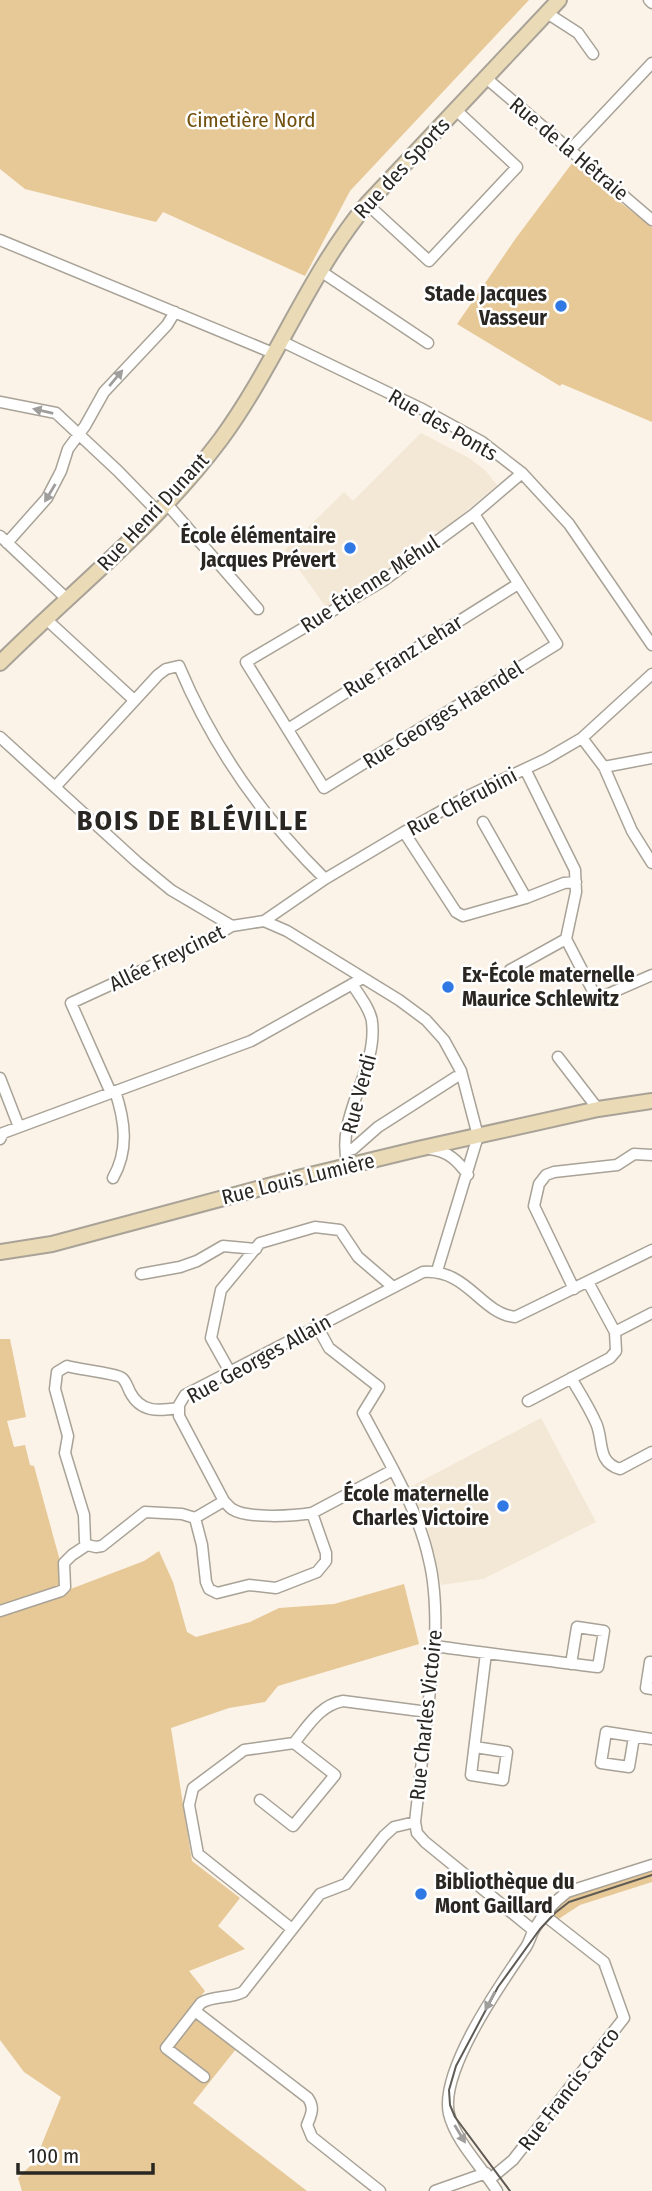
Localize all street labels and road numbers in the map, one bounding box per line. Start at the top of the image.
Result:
street label: Rue de la Hêtraie [504,92,634,206]
street label: Rue des Sports [348,112,456,224]
street label: Rue des Ponts [384,383,502,467]
street label: Rue Henri Dunant [92,447,214,576]
street label: Rue Étienne Méhul [296,529,445,639]
street label: Rue Franz Lehar [339,609,468,703]
street label: Rue Georges Haendel [358,655,528,775]
street label: Rue Chérubini [403,762,521,842]
street label: Allée Freycinet [105,919,229,997]
street label: Rue Verdi [336,1051,382,1137]
street label: Rue Louis Lumière [219,1147,377,1211]
street label: Rue Georges Allain [182,1309,336,1409]
street label: Rue Charles Victoire [404,1628,448,1802]
street label: Rue Francis Carco [513,2022,625,2156]

